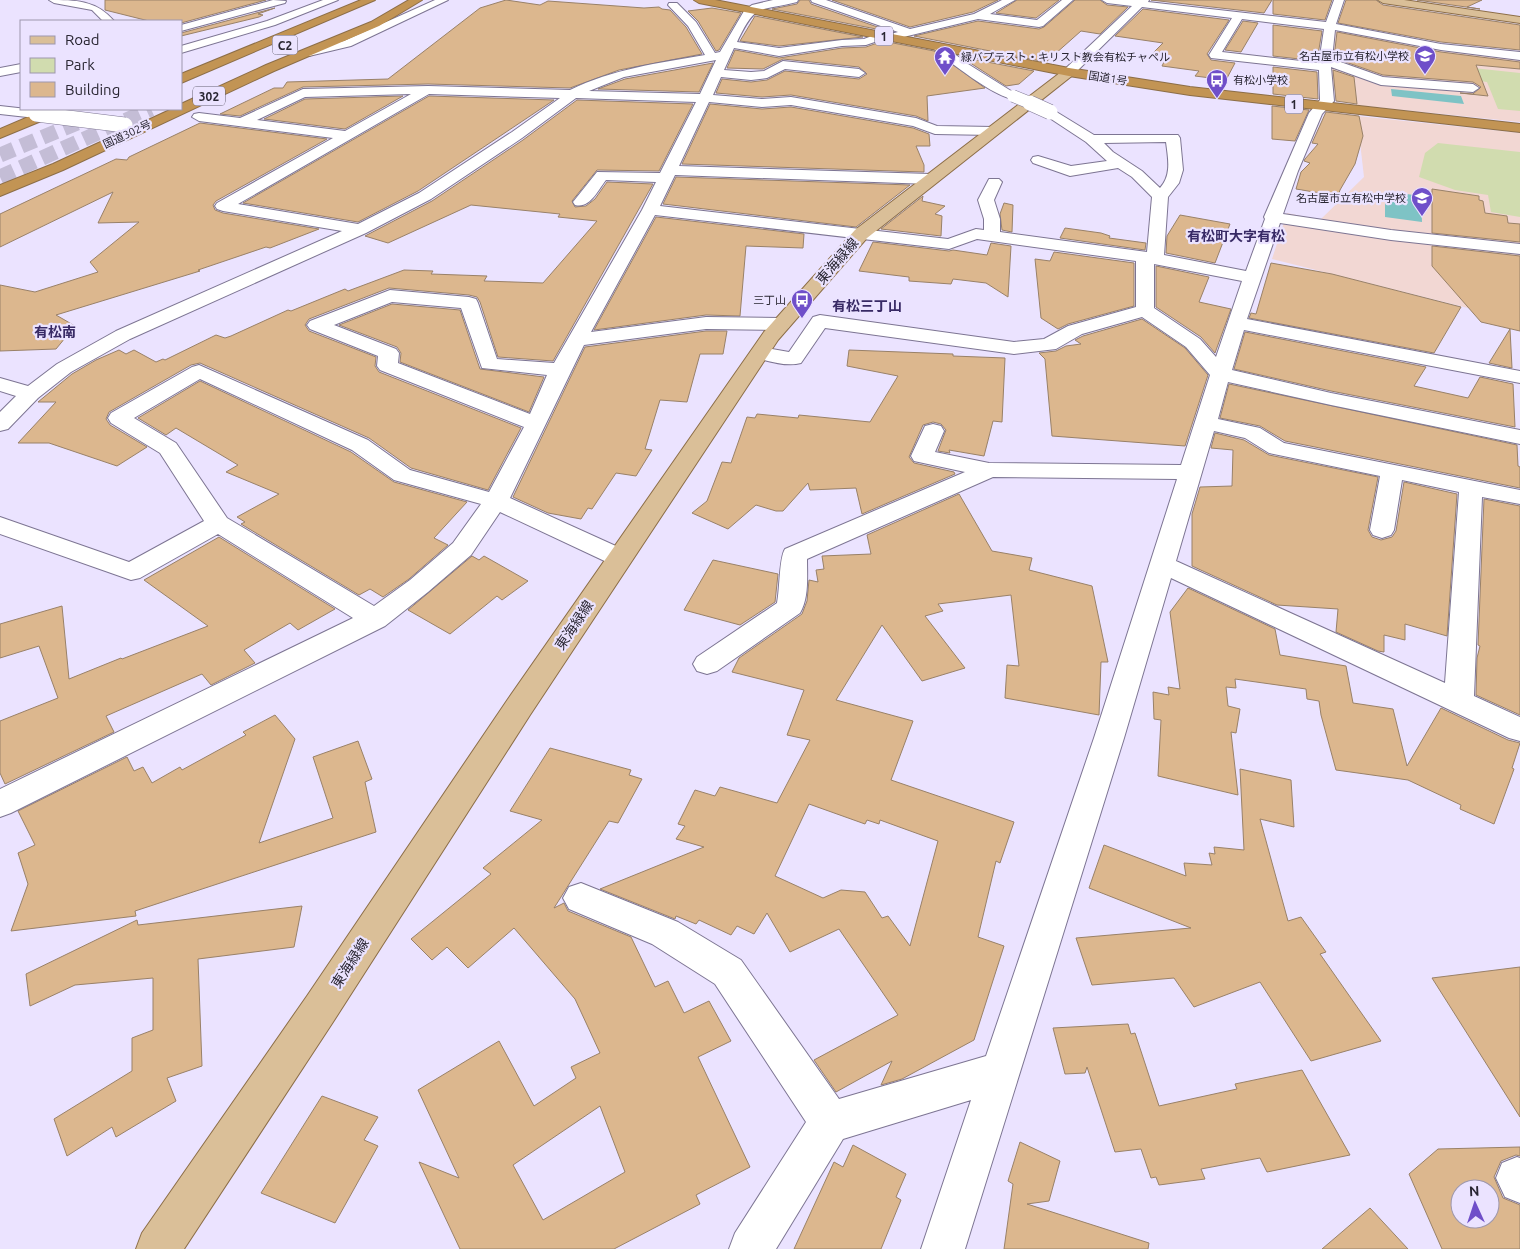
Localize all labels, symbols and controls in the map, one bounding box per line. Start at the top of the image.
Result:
legend [20,20,182,110]
road number: 1 [875,27,893,46]
text: Road [65,31,100,48]
road number: C2 [272,36,298,54]
school or university icon: 名古屋市立有松小学校 [1413,44,1437,75]
temple icon: 緑バプテスト・キリスト教会有松チャペル [933,45,957,76]
place label: 名古屋市立有松小学校 [1299,50,1409,62]
place label: 緑バプテスト・キリスト教会有松チャペル [961,51,1170,63]
text: Park [65,56,95,73]
bus stop icon: 有松小学校 [1205,68,1229,99]
street label: 国道1号 [1088,69,1128,87]
place label: 有松小学校 [1233,74,1288,86]
text: Building [65,81,120,98]
road number: 302 [193,86,225,105]
road number: 1 [1285,95,1303,114]
street label: 国道302号 [101,118,153,150]
school or university icon: 名古屋市立有松中学校 [1410,186,1434,217]
place label: 名古屋市立有松中学校 [1296,192,1406,204]
district label: 有松町大字有松 [1187,228,1285,244]
street label: 東海緑線 [813,235,861,287]
bus stop icon: 三丁山 [790,288,814,319]
place label: 三丁山 [753,294,786,306]
district label: 有松三丁山 [832,298,902,314]
district label: 有松南 [34,324,76,340]
street label: 東海緑線 [552,597,596,653]
street label: 東海緑線 [328,935,372,991]
north arrow [1450,1179,1500,1229]
text: N [1469,1183,1480,1199]

